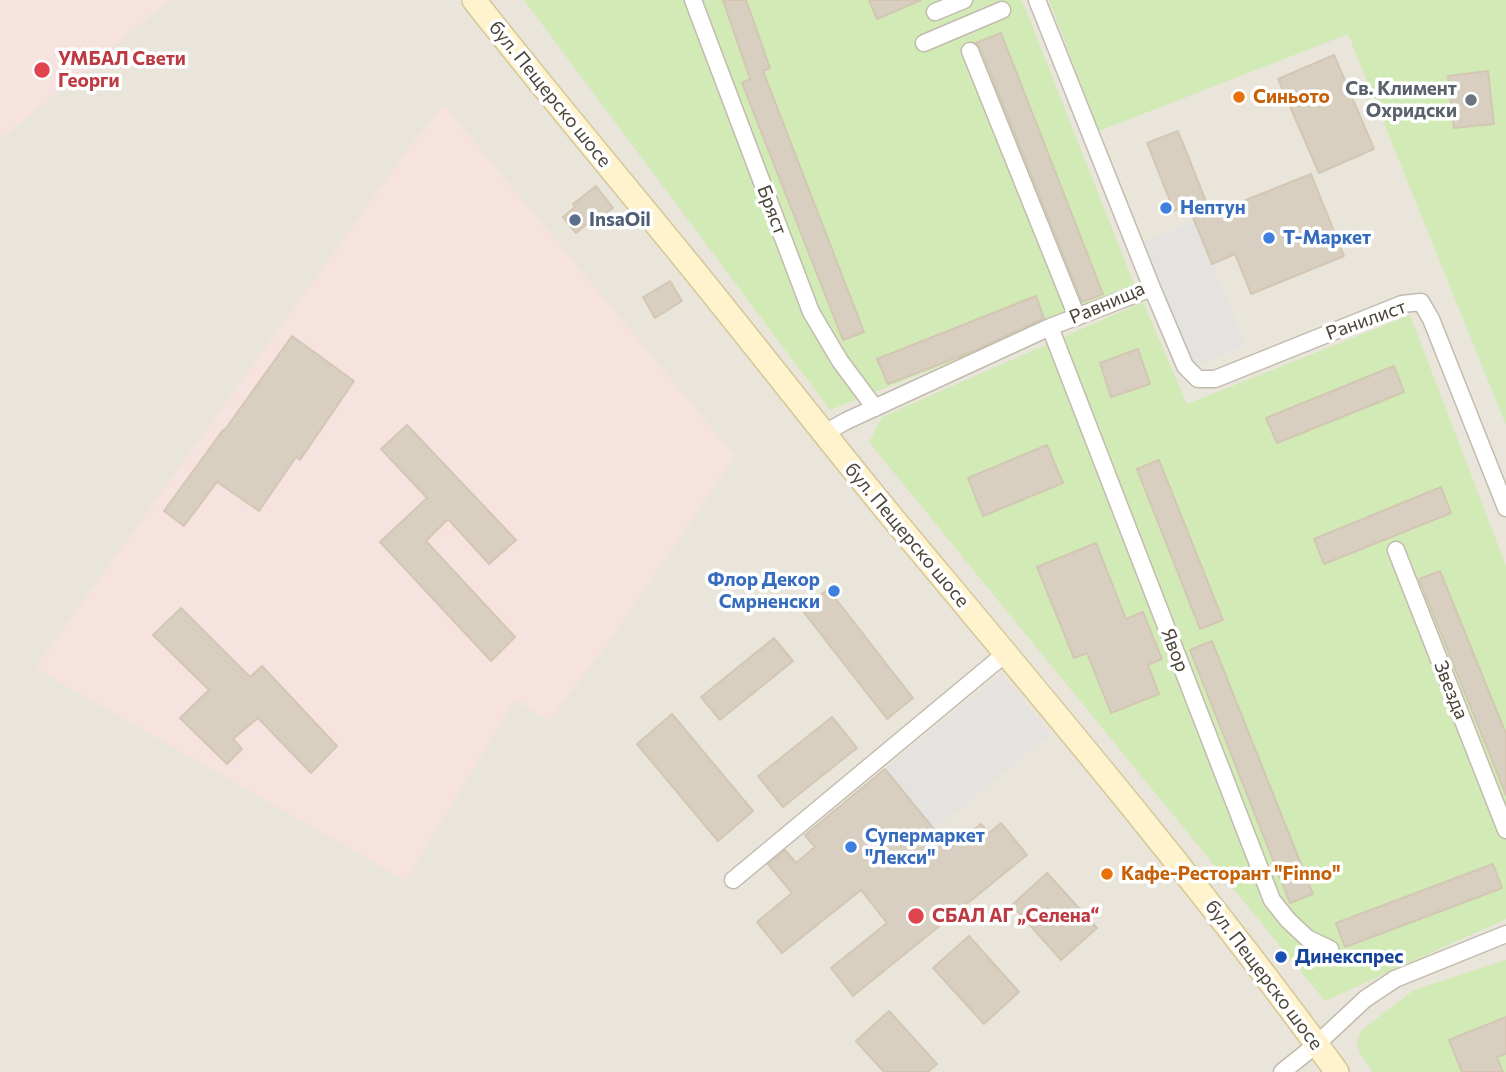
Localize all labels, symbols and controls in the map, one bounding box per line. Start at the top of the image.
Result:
street label: бул. Пещерско шосе [484,16,616,172]
place label: УМБАЛ Свети Георги [58,48,186,92]
marker: УМБАЛ Свети Георги [32,60,52,80]
place label: Св. Климент Охридски [1345,78,1457,122]
place label: Синьото [1253,86,1330,108]
marker: Синьото [1231,89,1247,105]
marker: Св. Климент Охридски [1463,92,1479,108]
street label: Бряст [752,182,792,238]
place label: Нептун [1180,197,1246,219]
marker: Нептун [1158,200,1174,216]
place label: InsaOil [589,209,651,231]
marker: InsaOil [567,212,583,228]
place label: Т-Маркет [1283,227,1371,249]
marker: Т-Маркет [1261,230,1277,246]
street label: Равнища [1066,277,1148,329]
street label: Ранилист [1323,295,1409,345]
street label: бул. Пещерско шосе [840,458,974,612]
place label: Флор Декор Смрненски [708,569,820,613]
marker: Флор Декор Смрненски [826,583,842,599]
street label: Явор [1156,625,1194,675]
street label: Звезда [1429,657,1473,723]
place label: Супермаркет "Лекси" [865,825,985,869]
marker: Супермаркет "Лекси" [843,839,859,855]
place label: Кафе-Ресторант "Finno" [1121,863,1340,885]
marker: Кафе-Ресторант "Finno" [1099,866,1115,882]
street label: бул. Пещерско шосе [1200,896,1328,1054]
place label: СБАЛ АГ „Селена“ [932,905,1099,927]
marker: СБАЛ АГ „Селена“ [906,906,926,926]
place label: Динекспрес [1295,946,1403,968]
marker: Динекспрес [1273,949,1289,965]

